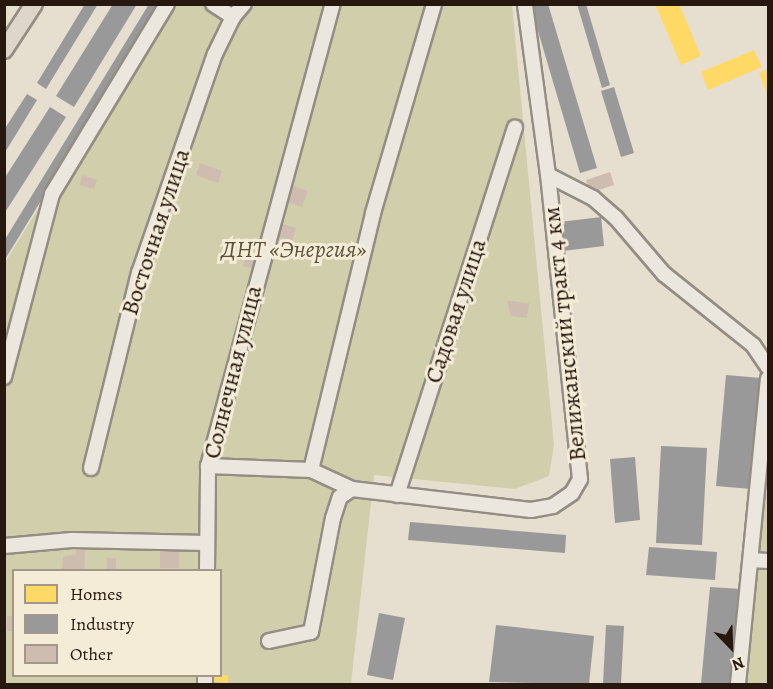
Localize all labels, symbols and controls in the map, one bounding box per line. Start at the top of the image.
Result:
street label: Восточная улица [115,145,197,319]
street label: Велижанский тракт 4 км [537,205,593,463]
street label: Садовая улица [419,235,493,387]
park label: ДНТ «Энергия» [222,236,366,264]
street label: Солнечная улица [198,282,268,462]
legend [12,569,222,677]
text: Homes [70,582,122,606]
text: Industry [70,612,134,636]
north arrow [701,617,761,677]
text: Other [70,642,113,666]
text: N [728,651,748,676]

